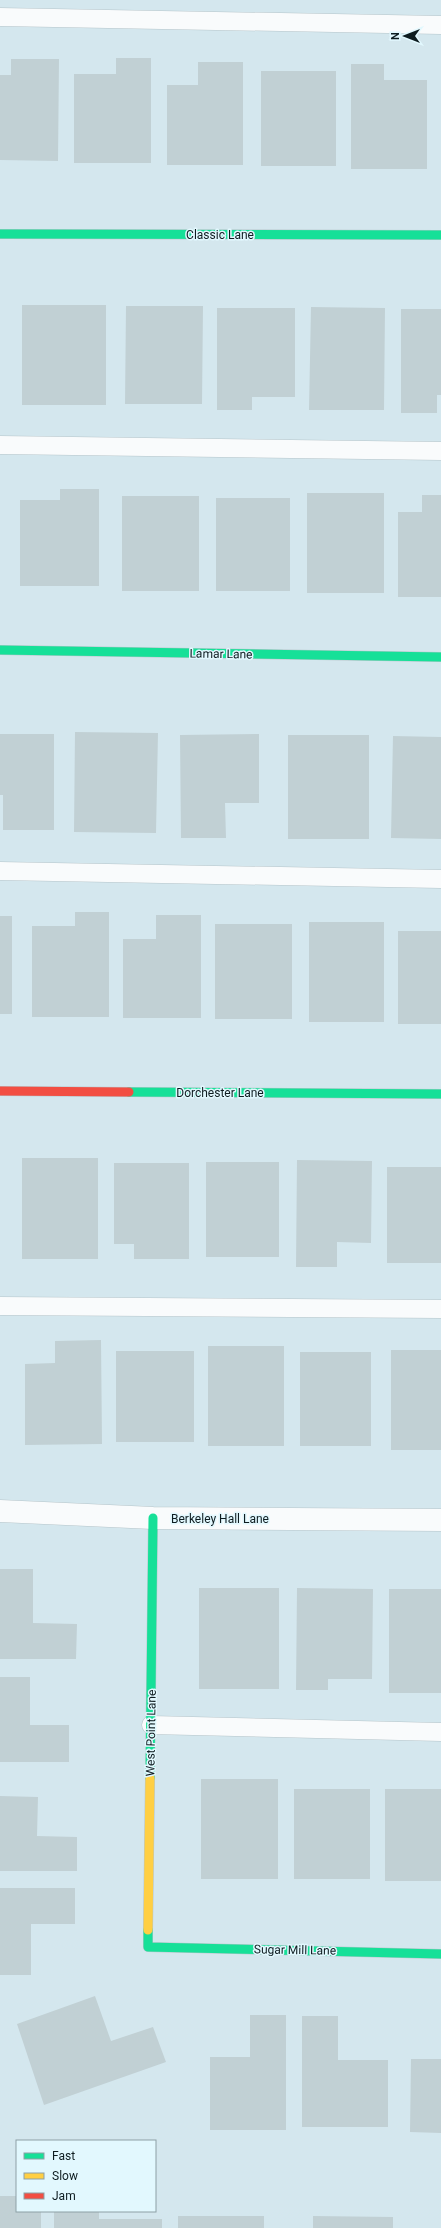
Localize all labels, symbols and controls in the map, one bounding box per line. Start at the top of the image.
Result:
north arrow [385,16,425,56]
text: N [389,32,402,40]
street label: Classic Lane [186,228,254,242]
street label: Lamar Lane [189,646,253,662]
street label: Dorchester Lane [176,1086,264,1100]
street label: Berkeley Hall Lane [171,1512,269,1526]
street label: West Point Lane [143,1690,159,1776]
street label: Sugar Mill Lane [254,1942,336,1958]
legend [16,2140,156,2212]
text: Fast [52,2149,75,2163]
text: Slow [52,2169,78,2183]
text: Jam [52,2189,76,2203]

